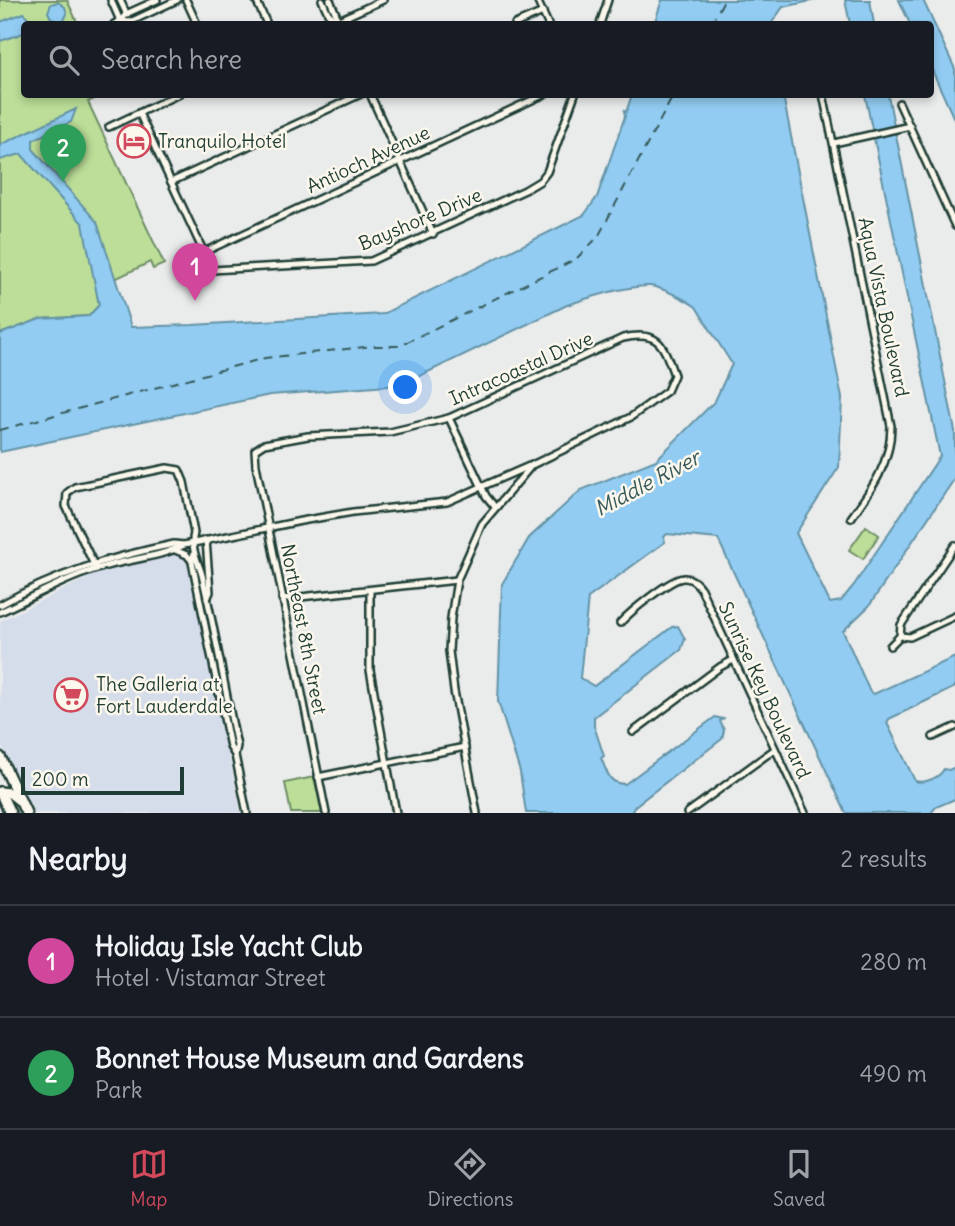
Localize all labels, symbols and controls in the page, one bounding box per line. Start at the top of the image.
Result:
search box [21,21,934,98]
icon: search [45,41,83,79]
text: Search here [101,43,242,76]
street label: Antioch Avenue [303,120,433,198]
hotel icon: Tranquilo Hotel [115,122,153,160]
pin: 2 [40,124,86,182]
place label: Tranquilo Hotel [158,129,286,153]
street label: Bayshore Drive [355,182,485,256]
street label: Aqua Vista Boulevard [853,215,915,399]
pin: 1 [172,243,218,301]
street label: Intracoastal Drive [446,326,596,410]
your location [388,370,422,404]
water label: Middle River [590,443,706,522]
street label: Northeast 8th Street [276,542,332,716]
street label: Sunrise Key Boulevard [713,598,817,782]
place label: The Galleria at Fort Lauderdale [96,672,233,718]
supermarket icon: The Galleria at Fort Lauderdale [52,676,90,714]
scale bar [21,764,184,796]
text: 200 m [32,767,89,791]
text: Nearby [28,840,128,878]
text: 2 results [841,844,927,873]
text: Holiday Isle Yacht Club [95,930,363,963]
text: 1 [46,947,56,976]
text: 280 m [860,947,927,976]
text: Hotel · Vistamar Street [95,963,326,992]
text: Bonnet House Museum and Gardens [95,1042,524,1075]
text: 2 [45,1059,57,1088]
text: 490 m [860,1059,927,1088]
text: Park [95,1075,143,1104]
tab: Map [130,1145,168,1211]
tab: Directions [428,1145,513,1211]
tab: Saved [773,1145,825,1211]

